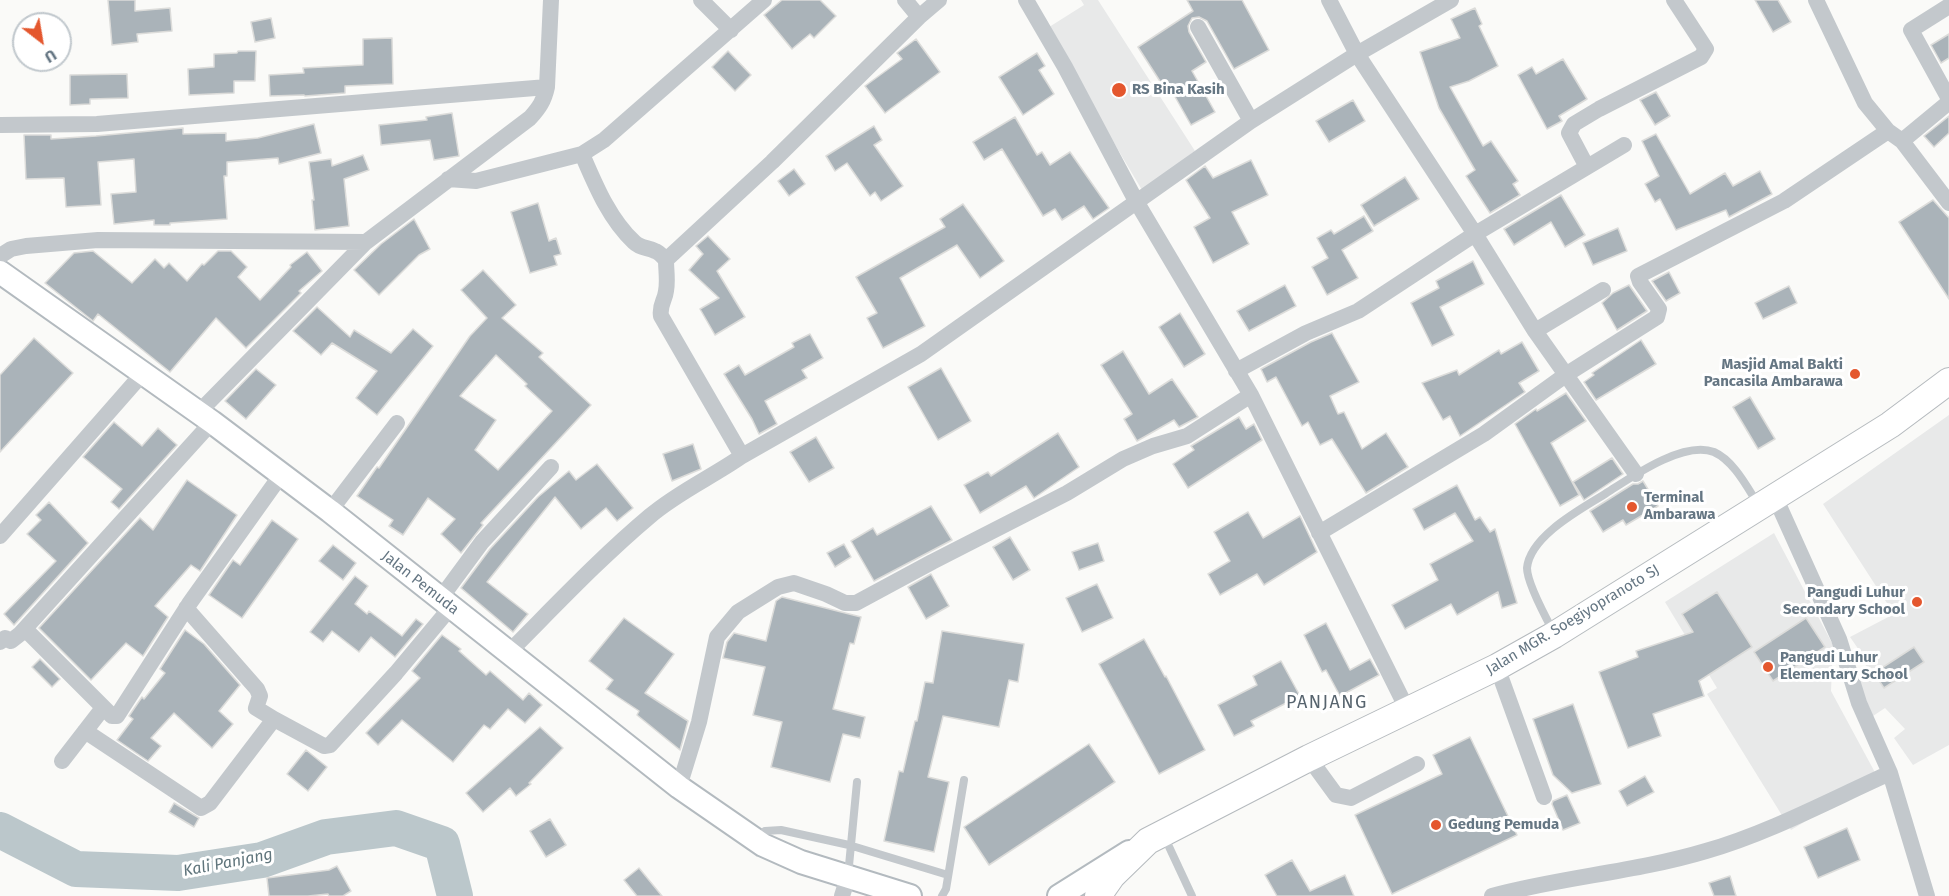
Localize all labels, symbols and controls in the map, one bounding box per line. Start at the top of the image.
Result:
north arrow [12,12,72,72]
text: U [41,45,60,67]
marker: RS Bina Kasih [1110,81,1128,99]
place label: RS Bina Kasih [1132,81,1225,99]
place label: Masjid Amal Bakti Pancasila Ambarawa [1704,356,1843,391]
marker: Masjid Amal Bakti Pancasila Ambarawa [1848,367,1862,381]
place label: Terminal Ambarawa [1644,489,1715,524]
marker: Terminal Ambarawa [1625,500,1639,514]
street label: Jalan Pemuda [378,547,462,619]
street label: Jalan MGR. Soegiyopranoto SJ [1483,561,1663,679]
place label: Pangudi Luhur Secondary School [1783,584,1905,619]
marker: Pangudi Luhur Secondary School [1910,595,1924,609]
place label: Pangudi Luhur Elementary School [1780,649,1908,684]
marker: Pangudi Luhur Elementary School [1761,660,1775,674]
district label: PANJANG [1286,692,1368,714]
place label: Gedung Pemuda [1448,816,1559,834]
marker: Gedung Pemuda [1429,818,1443,832]
water label: Kali Panjang [182,845,274,881]

